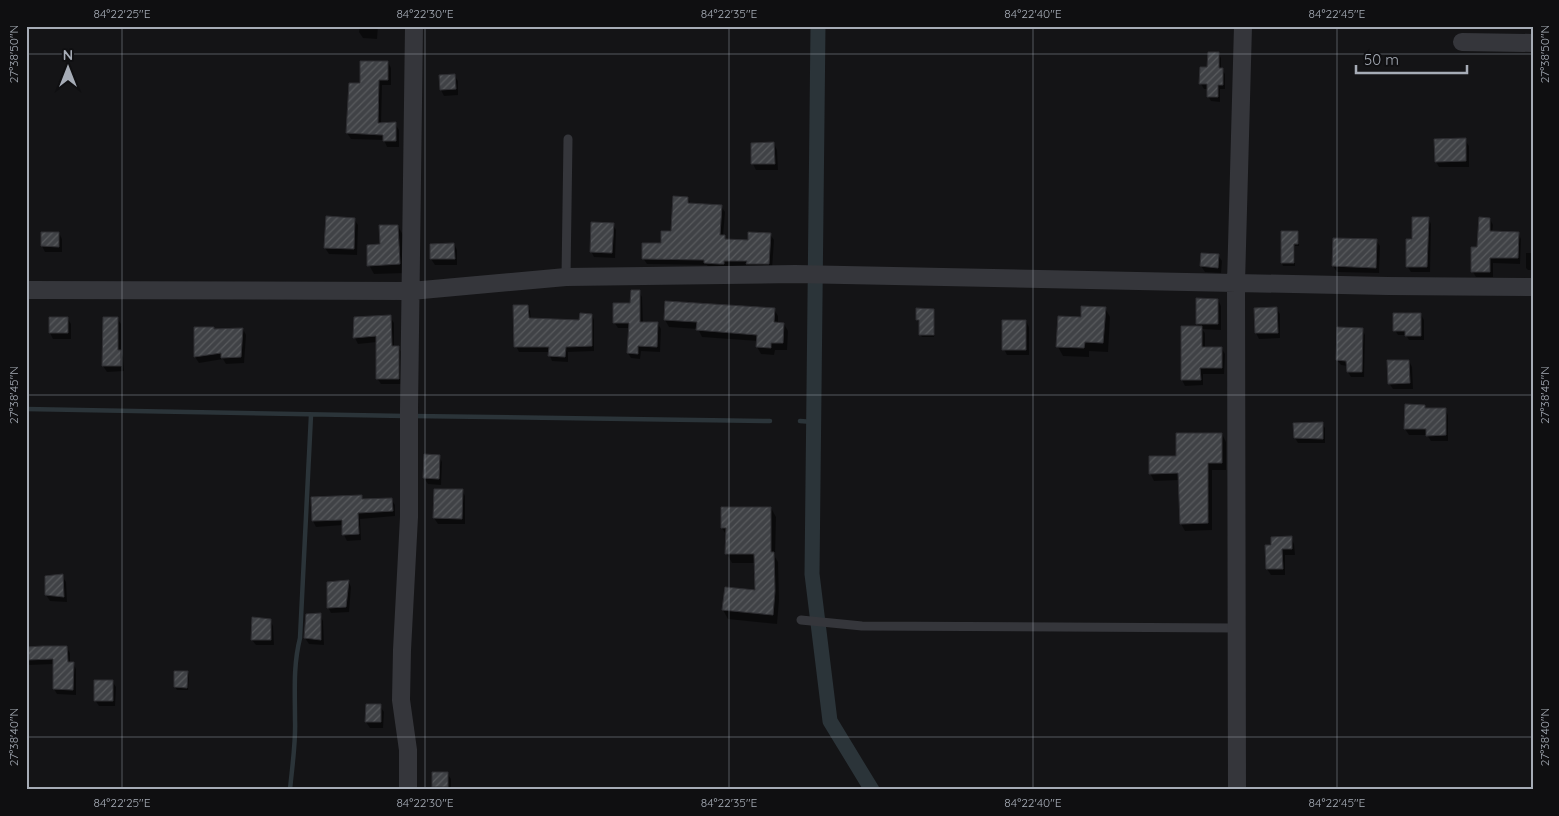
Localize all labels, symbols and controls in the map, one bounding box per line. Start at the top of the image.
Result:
text: 84°22'25"E [93,6,151,21]
text: 84°22'30"E [396,6,454,21]
text: 84°22'35"E [701,6,758,21]
text: 84°22'40"E [1004,6,1062,21]
text: 84°22'45"E [1309,6,1366,21]
text: 27°38'50"N [6,25,21,83]
text: 27°38'50"N [1537,25,1552,83]
north arrow [42,42,92,92]
scale bar [1356,42,1468,74]
text: N [63,46,73,64]
text: 50 m [1364,50,1399,69]
text: 27°38'45"N [6,366,21,424]
text: 27°38'45"N [1537,366,1552,424]
text: 27°38'40"N [6,708,21,766]
text: 27°38'40"N [1537,708,1552,766]
text: 84°22'25"E [93,795,151,810]
text: 84°22'30"E [396,795,454,810]
text: 84°22'35"E [701,795,758,810]
text: 84°22'40"E [1004,795,1062,810]
text: 84°22'45"E [1309,795,1366,810]

